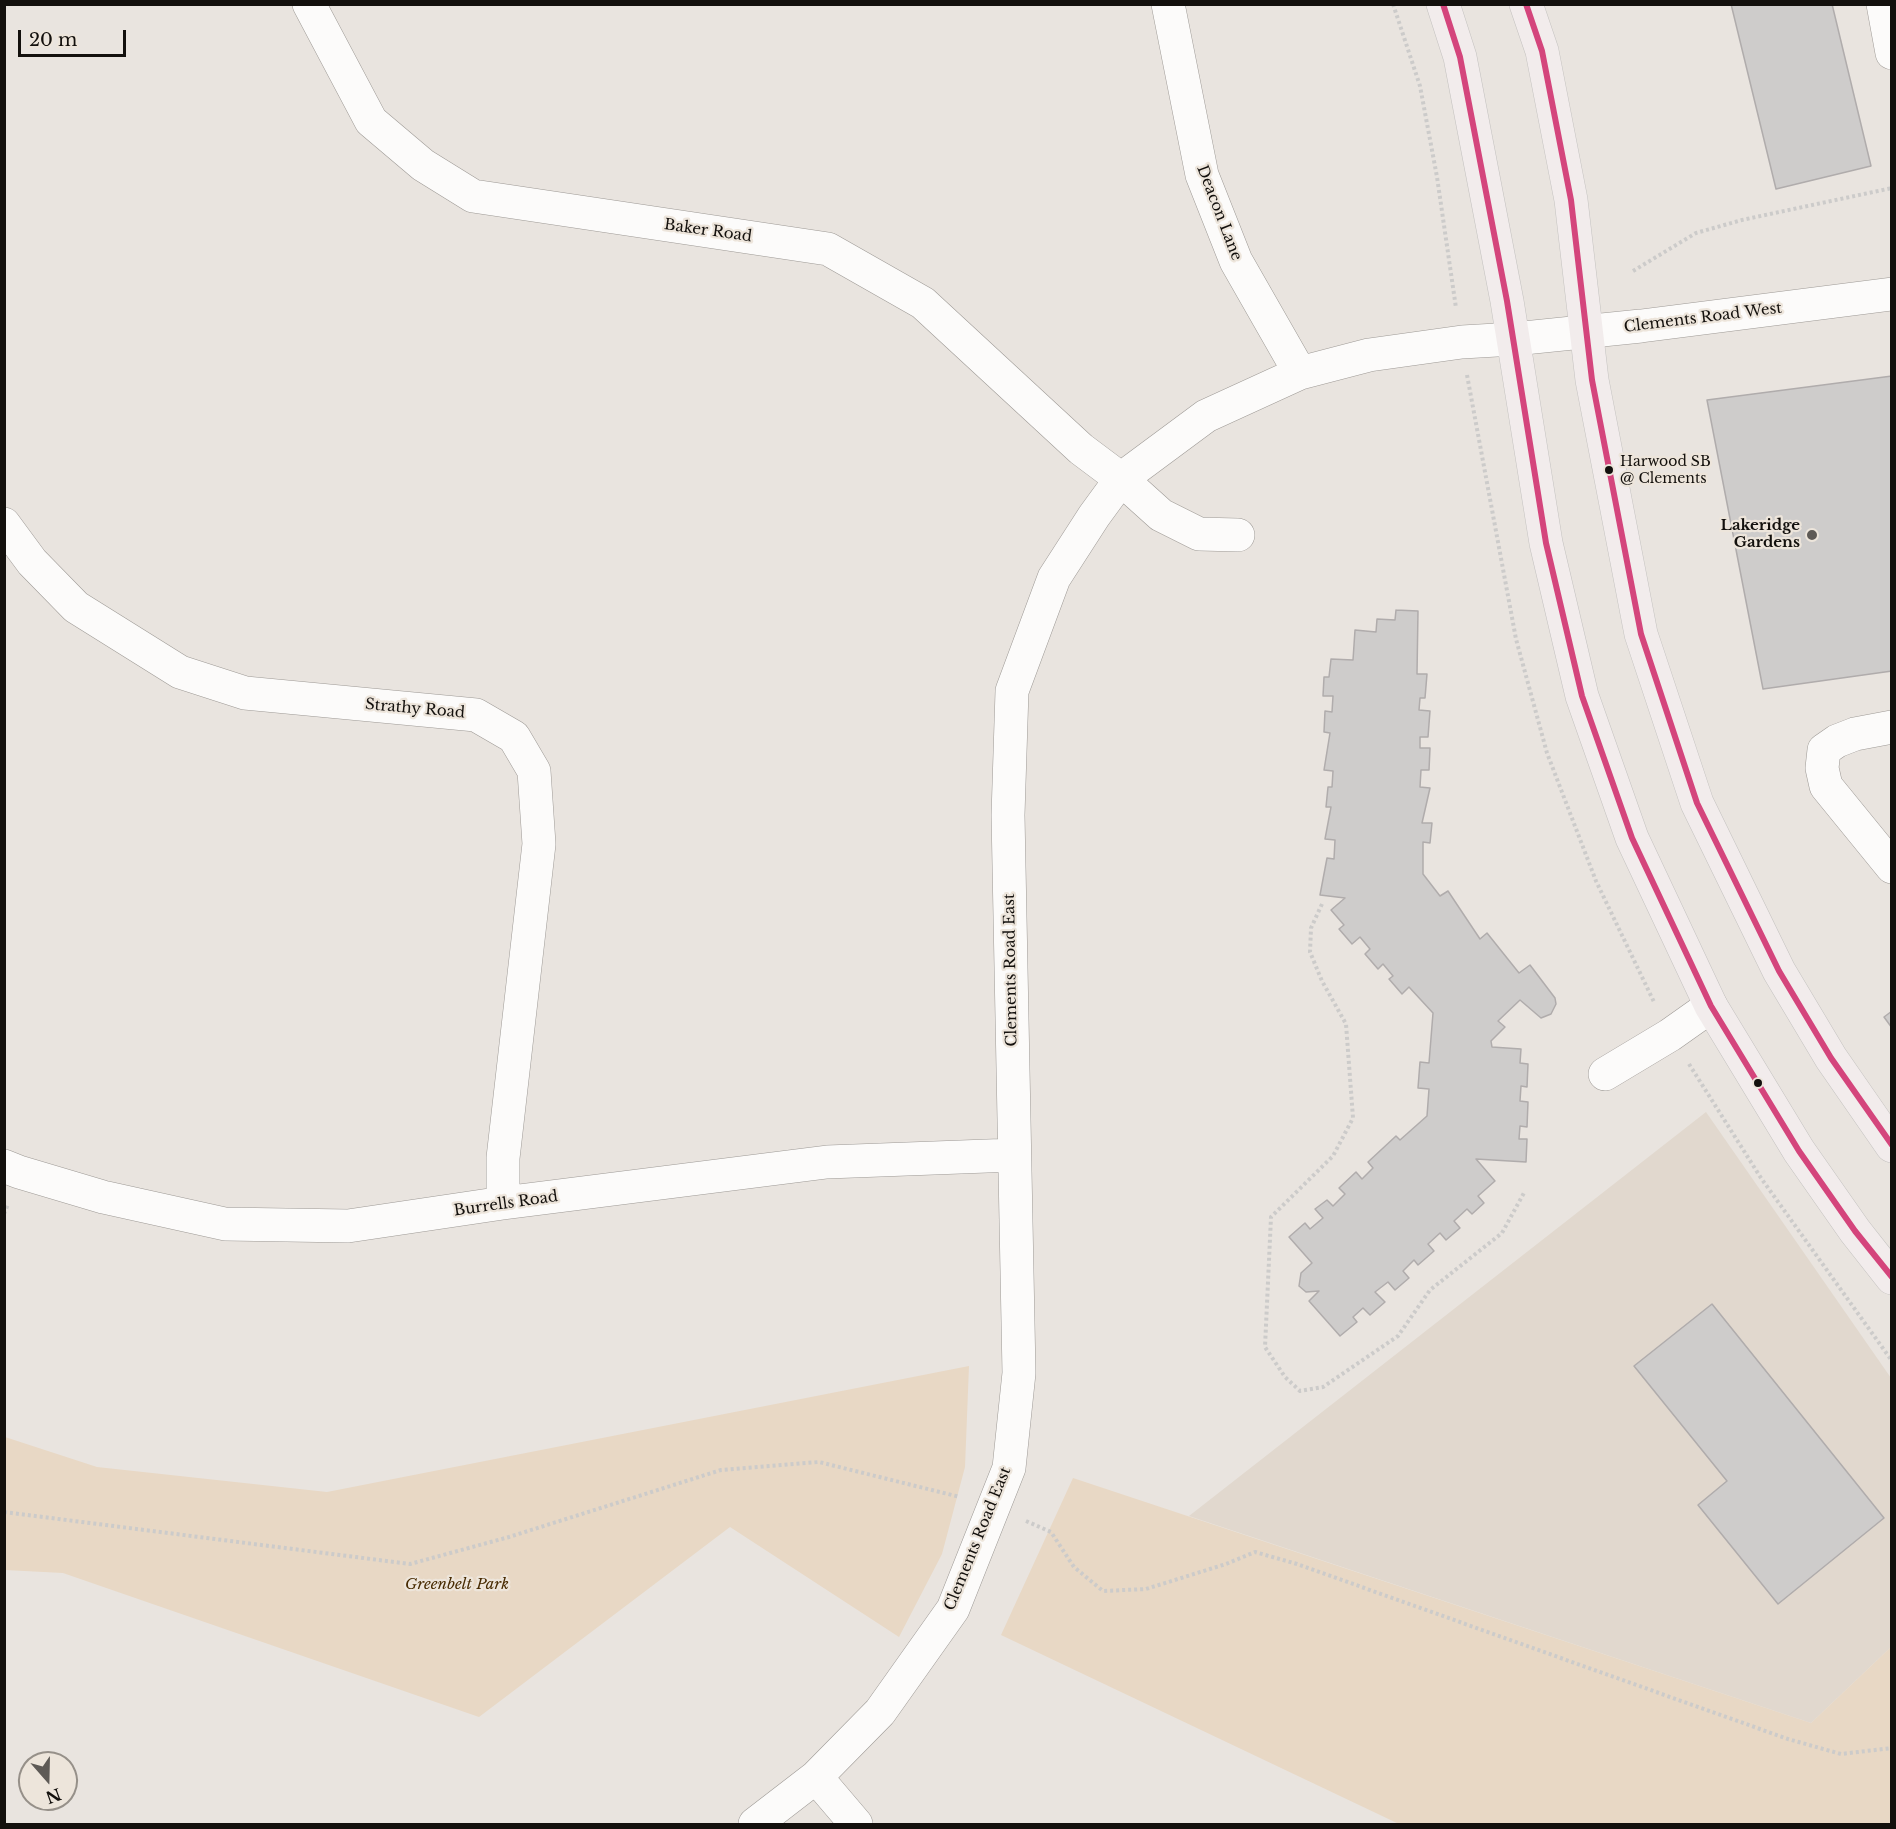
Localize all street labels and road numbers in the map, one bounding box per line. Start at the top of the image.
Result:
street label: Deacon Lane [1193,163,1245,263]
street label: Baker Road [663,216,753,246]
street label: Clements Road West [1623,299,1783,337]
street label: Strathy Road [364,696,466,722]
street label: Clements Road East [1001,893,1021,1047]
street label: Burrells Road [453,1188,559,1220]
street label: Clements Road East [941,1465,1015,1613]

